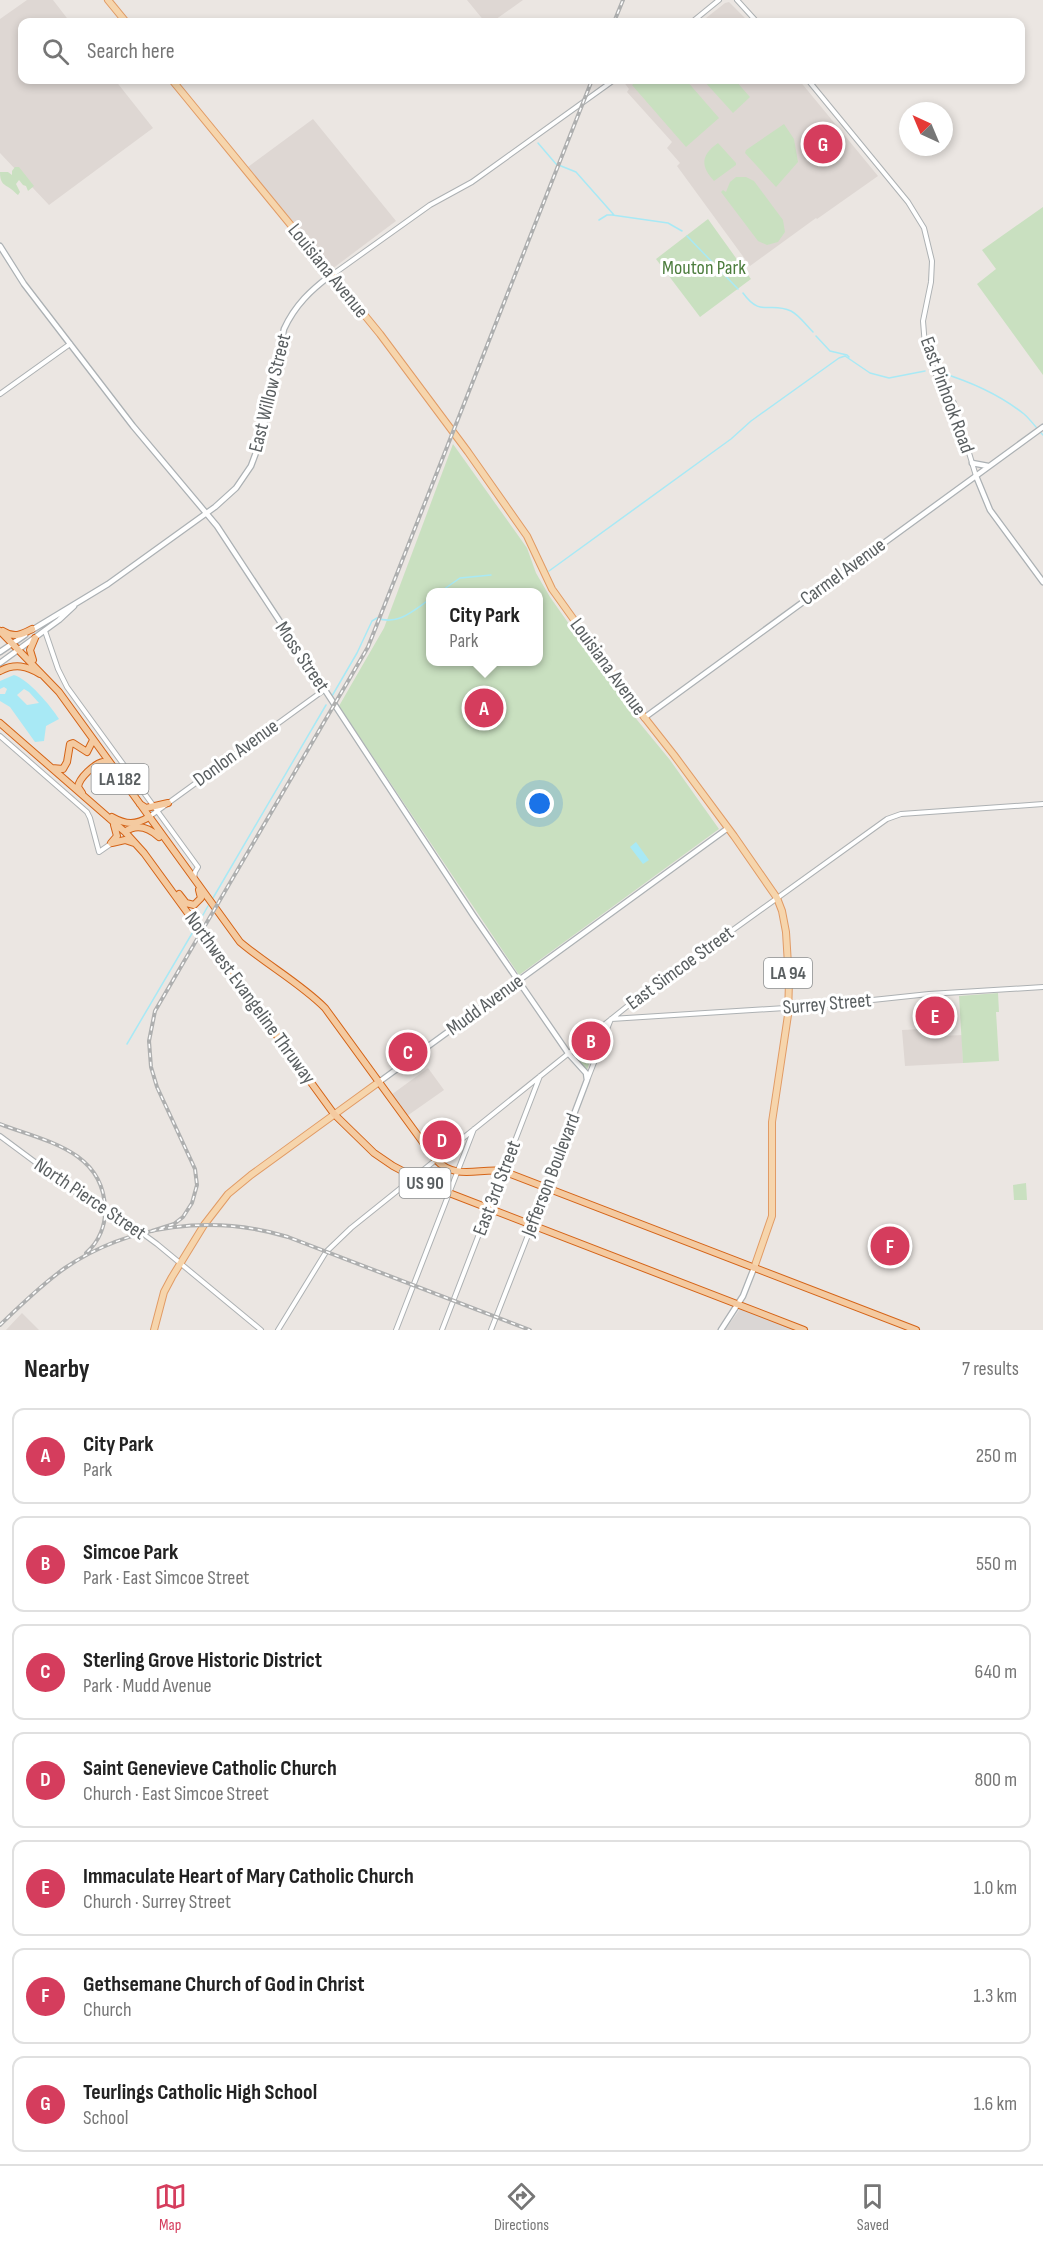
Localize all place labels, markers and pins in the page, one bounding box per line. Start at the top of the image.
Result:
pin: G [804,122,842,166]
pin: A [464,686,504,730]
pin: E [916,994,954,1038]
pin: B [572,1018,610,1064]
pin: C [388,1030,428,1074]
pin: D [422,1118,462,1162]
pin: F [870,1224,910,1268]

